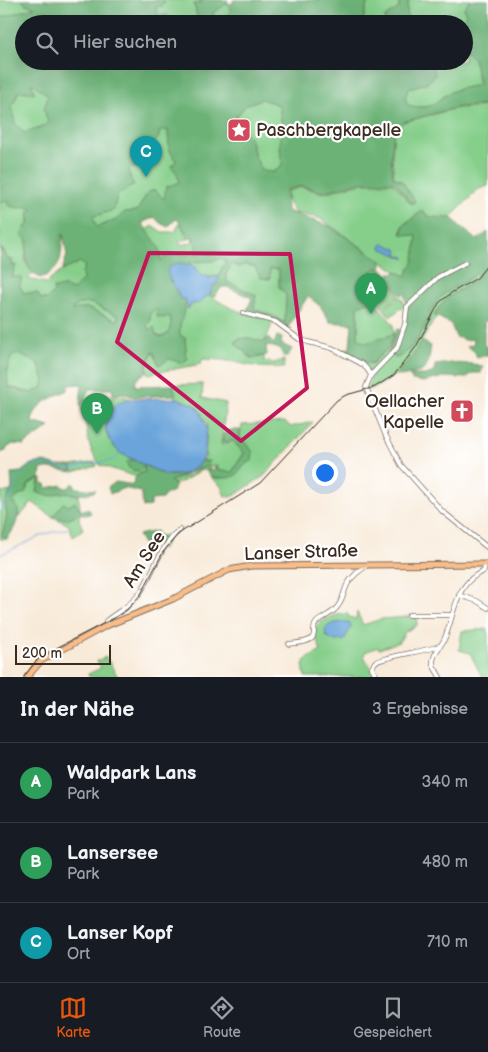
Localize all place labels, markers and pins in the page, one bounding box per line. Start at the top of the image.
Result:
place icon: Paschbergkapelle [226,117,252,143]
place label: Paschbergkapelle [256,120,401,141]
pin: C [130,136,162,177]
pin: A [355,273,387,314]
place label: Oellacher Kapelle [365,391,444,433]
pin: B [81,393,113,434]
church icon: Oellacher Kapelle [449,398,475,424]

